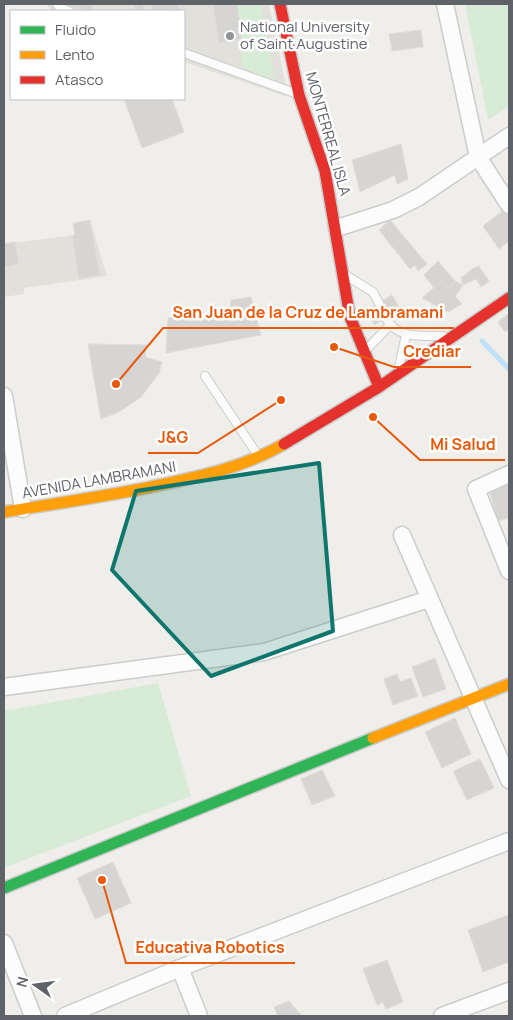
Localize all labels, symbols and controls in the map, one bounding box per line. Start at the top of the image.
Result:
legend [10,10,185,100]
place label: National University of Saint Augustine [240,16,370,54]
text: Fluido [55,19,96,40]
marker: National University of Saint Augustine [224,30,236,42]
text: Lento [55,44,95,65]
text: Atasco [55,69,103,90]
street label: MONTERREAL ISLA [301,69,356,199]
callout: San Juan de la Cruz de Lambramani [163,297,454,328]
text: San Juan de la Cruz de Lambramani [172,301,444,323]
callout: Crediar [394,336,471,367]
text: Crediar [403,340,461,362]
callout: J&G [148,422,198,453]
text: J&G [158,426,188,448]
callout: Mi Salud [420,429,505,460]
text: Mi Salud [430,433,496,455]
street label: AVENIDA LAMBRAMANI [20,456,178,503]
callout: Educativa Robotics [126,932,295,963]
text: Educativa Robotics [135,936,285,958]
north arrow [10,960,60,1010]
text: N [11,975,32,989]

